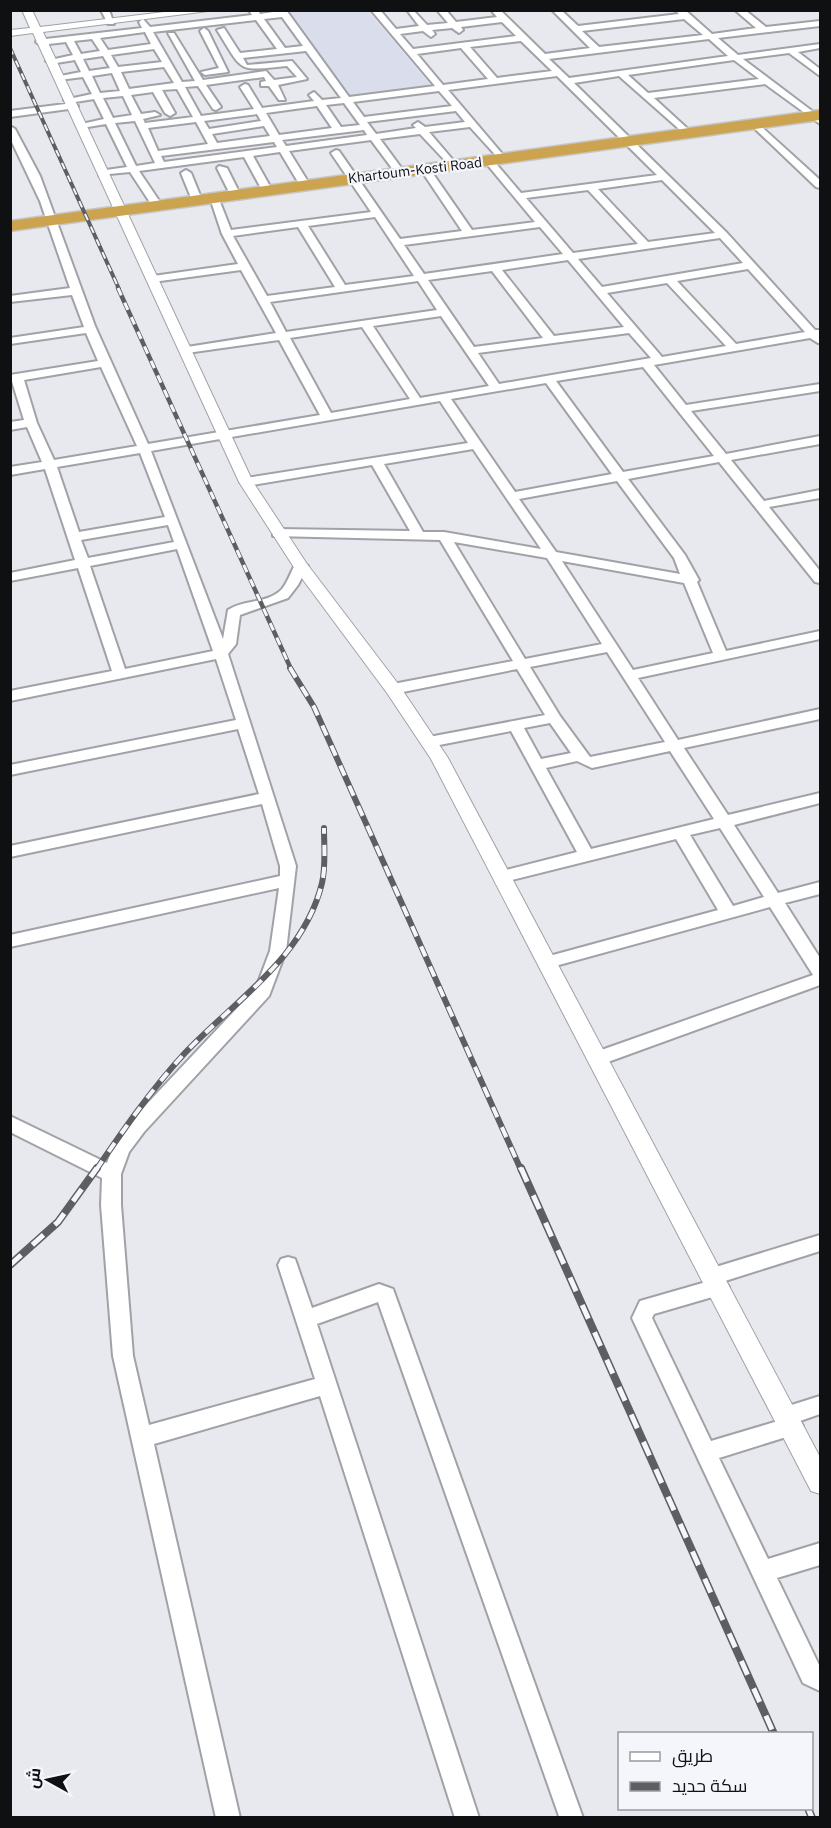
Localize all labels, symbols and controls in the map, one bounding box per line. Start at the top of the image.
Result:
street label: Khartoum-Kosti Road [347,153,483,187]
legend [618,1732,813,1810]
text: طريق [672,1744,713,1768]
north arrow [18,1750,78,1810]
text: ش [22,1766,44,1789]
text: سكة حديد [672,1774,747,1797]

